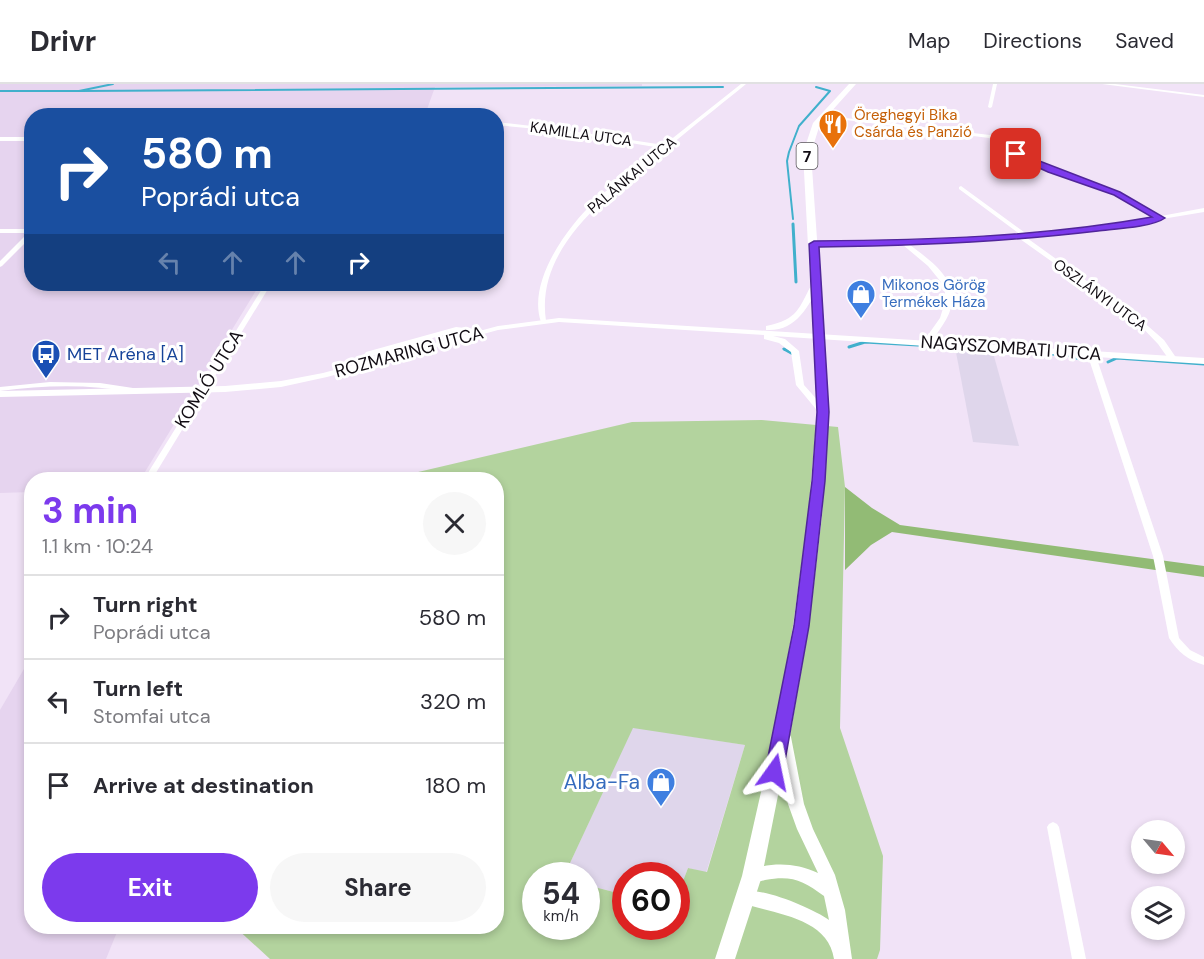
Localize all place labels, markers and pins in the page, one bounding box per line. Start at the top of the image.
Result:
place label: Öreghegyi Bika Csárda és Panzió [854,105,972,142]
restaurant icon: Öreghegyi Bika Csárda és Panzió [817,108,849,150]
pin [990,128,1041,179]
place label: Mikonos Görög Termékek Háza [882,275,986,312]
shop icon: Mikonos Görög Termékek Háza [845,278,877,320]
bus stop icon: MET Aréna [A] [30,338,62,380]
place label: MET Aréna [A] [67,342,184,366]
shop icon: Alba-Fa [645,766,677,808]
place label: Alba-Fa [563,768,640,796]

